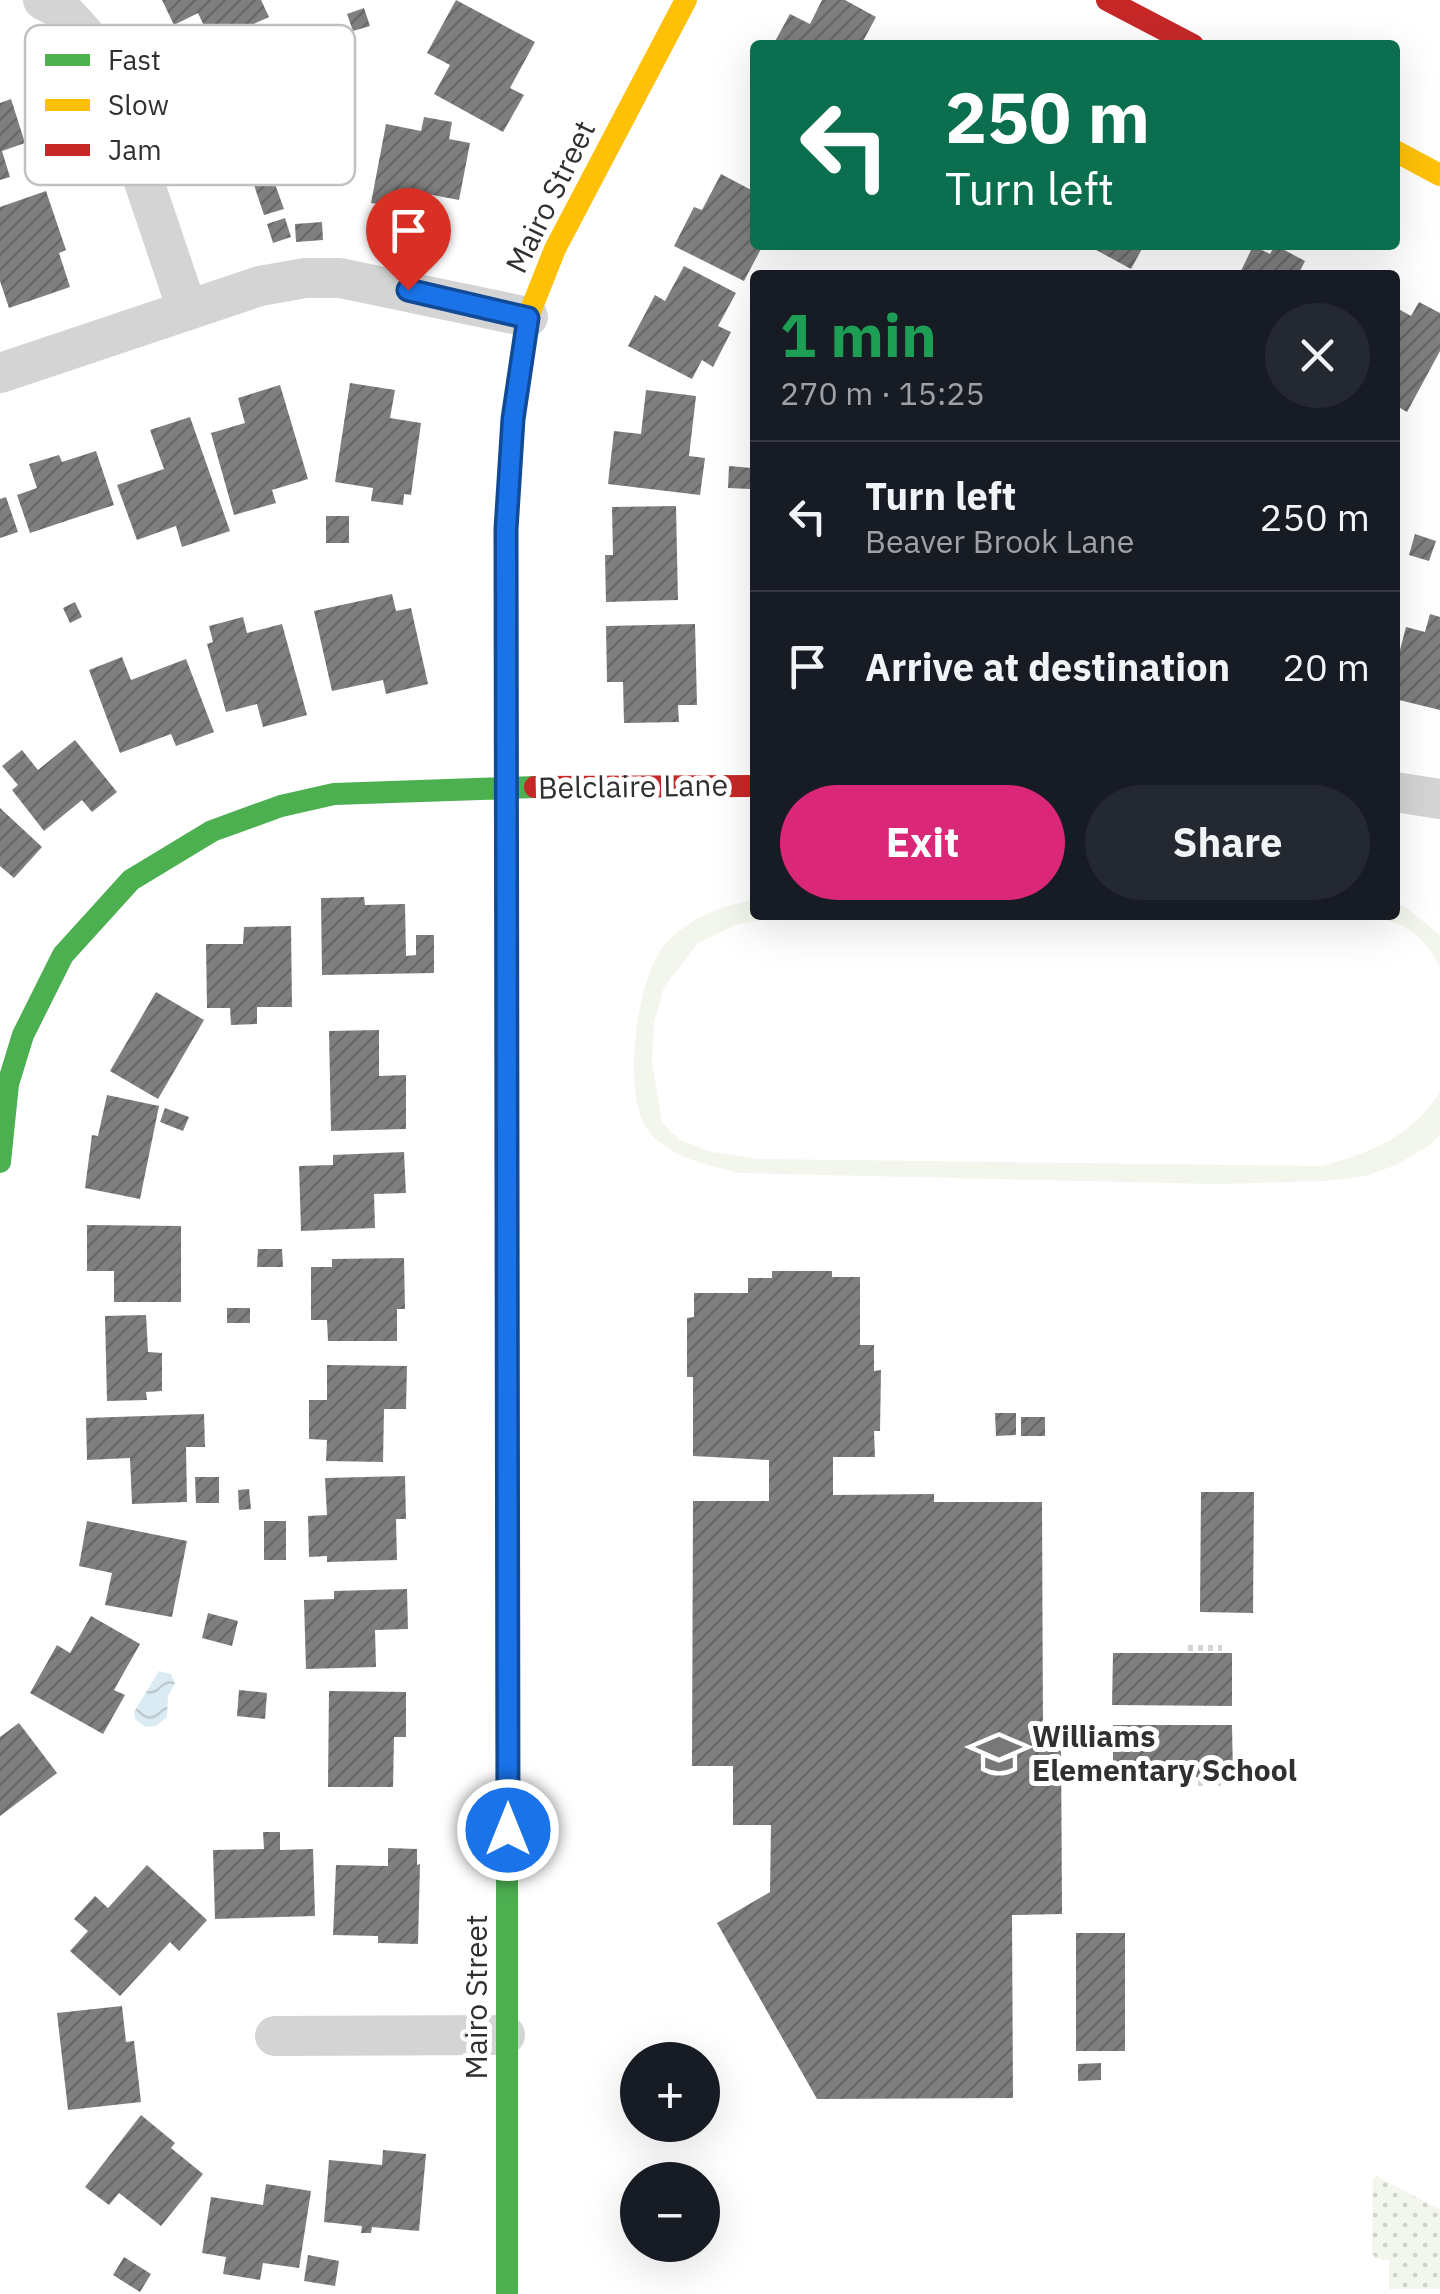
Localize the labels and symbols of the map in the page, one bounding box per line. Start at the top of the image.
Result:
legend [25,25,355,185]
text: Fast [108,41,161,78]
text: Slow [108,86,169,123]
street label: Mairo Street [496,114,603,279]
text: Jam [108,131,162,168]
pin [366,188,451,291]
street label: Belclaire Lane [538,764,728,807]
place label: Williams Elementary School [1032,1716,1297,1789]
school or university icon: Williams Elementary School [975,1730,1023,1778]
position arrow [456,1778,560,1882]
street label: Mairo Street [456,1915,495,2079]

